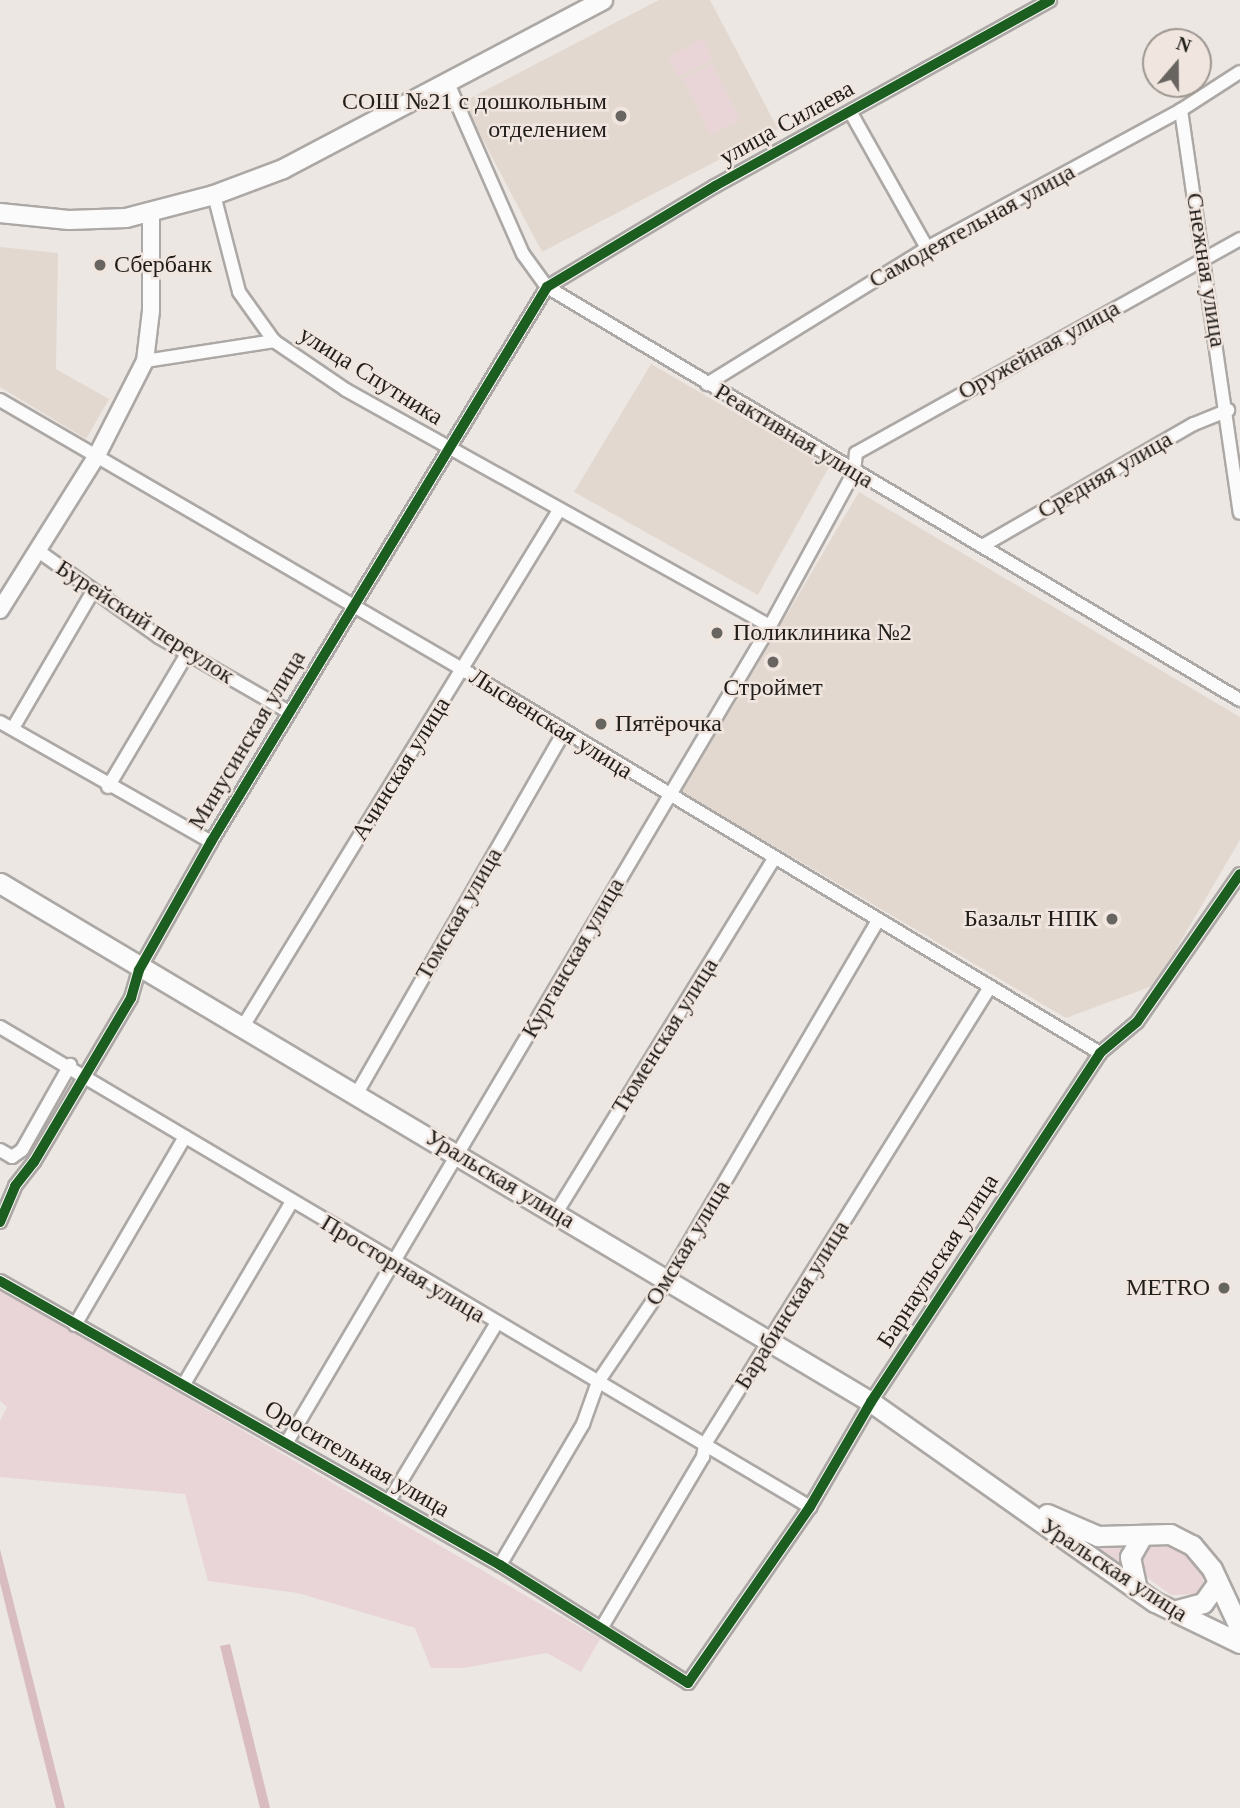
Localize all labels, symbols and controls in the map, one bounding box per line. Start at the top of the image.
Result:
north arrow [1142,28,1212,98]
text: N [1174,32,1194,57]
street label: улица Силаева [715,74,859,172]
place label: СОШ №21 с дошкольным отделением [342,88,607,144]
marker: СОШ №21 с дошкольным отделением [613,108,629,124]
street label: Самодеятельная улица [864,157,1080,295]
street label: Снежная улица [1180,191,1232,349]
place label: Сбербанк [114,251,212,279]
marker: Сбербанк [92,257,108,273]
street label: Оружейная улица [953,294,1125,406]
street label: улица Спутника [294,320,448,432]
street label: Реактивная улица [709,377,879,495]
street label: Средняя улица [1033,425,1177,525]
street label: Бурейский переулок [50,554,240,690]
place label: Поликлиника №2 [733,619,912,647]
marker: Поликлиника №2 [707,623,727,643]
street label: Минусинская улица [182,645,312,835]
marker: Строймет [765,654,781,670]
street label: Лысвенская улица [464,662,638,786]
place label: Строймет [723,674,823,702]
street label: Ачинская улица [345,692,457,846]
place label: Пятёрочка [615,710,722,738]
marker: Пятёрочка [593,716,609,732]
street label: Томская улица [409,843,509,985]
street label: Курганская улица [515,873,631,1043]
place label: Базальт НПК [964,905,1098,933]
marker: Базальт НПК [1104,911,1120,927]
street label: Тюменская улица [605,953,725,1119]
street label: Уральская улица [420,1123,580,1235]
street label: Барнаульская улица [871,1169,1005,1353]
street label: Омская улица [639,1175,737,1311]
street label: Просторная улица [316,1209,490,1329]
street label: Барабинская улица [728,1215,856,1395]
place label: METRO [1126,1274,1210,1302]
marker: METRO [1216,1280,1232,1296]
street label: Оросительная улица [259,1394,455,1524]
street label: Уральская улица [1035,1512,1193,1628]

